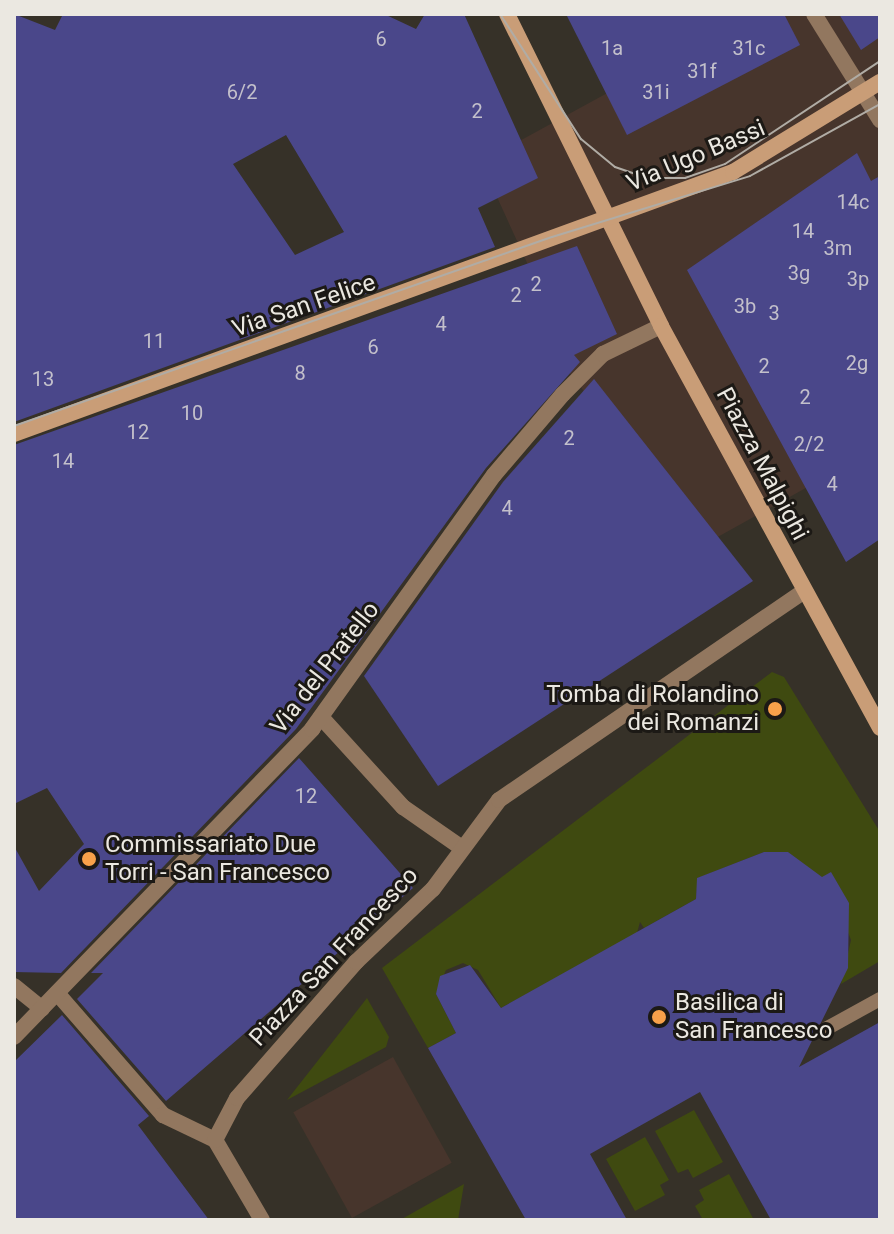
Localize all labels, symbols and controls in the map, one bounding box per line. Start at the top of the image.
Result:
house number: 6 [375,27,387,51]
house number: 1a [601,36,623,60]
house number: 31c [733,36,765,60]
house number: 31f [687,59,717,83]
house number: 6/2 [227,80,257,104]
house number: 31i [642,80,670,104]
house number: 2 [471,99,483,123]
street label: Via Ugo Bassi [623,114,769,198]
house number: 14c [837,190,869,214]
house number: 14 [792,219,814,243]
house number: 3m [824,236,852,260]
house number: 3g [788,261,810,285]
house number: 3p [847,267,869,291]
street label: Via San Felice [229,268,379,344]
house number: 2 [530,272,542,296]
house number: 2 [510,283,522,307]
house number: 3b [734,294,756,318]
house number: 3 [768,301,780,325]
house number: 4 [435,312,447,336]
house number: 11 [143,329,165,353]
house number: 6 [367,335,379,359]
house number: 2g [846,351,868,375]
house number: 2 [758,354,770,378]
house number: 8 [294,361,306,385]
house number: 13 [32,367,54,391]
street label: Piazza Malpighi [710,383,814,545]
house number: 2 [799,385,811,409]
house number: 10 [181,401,203,425]
house number: 12 [127,420,149,444]
house number: 2 [563,426,575,450]
house number: 2/2 [794,432,824,456]
house number: 14 [52,449,74,473]
house number: 4 [826,472,838,496]
house number: 4 [501,496,513,520]
street label: Via del Pratello [264,596,386,740]
place label: Tomba di Rolandino dei Romanzi [546,681,759,737]
marker: Tomba di Rolandino dei Romanzi [766,700,784,718]
house number: 12 [295,784,317,808]
place label: Commissariato Due Torri - San Francesco [105,831,330,887]
marker: Commissariato Due Torri - San Francesco [80,850,98,868]
street label: Piazza San Francesco [244,862,424,1052]
place label: Basilica di San Francesco [675,989,832,1045]
marker: Basilica di San Francesco [650,1008,668,1026]

